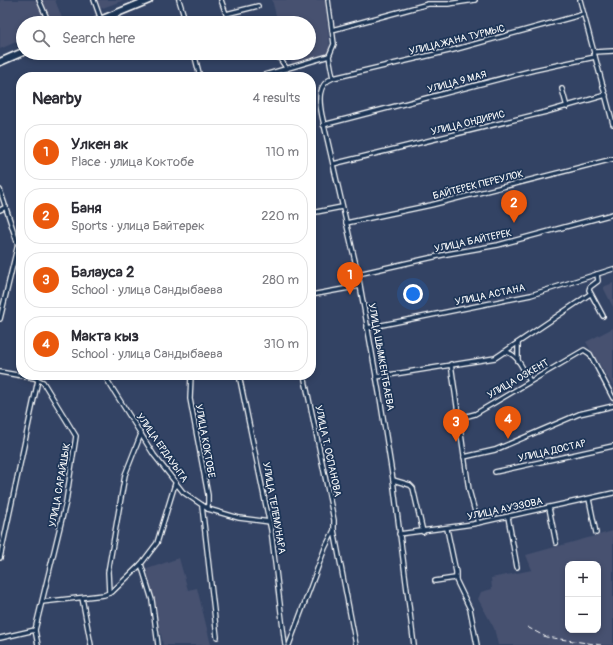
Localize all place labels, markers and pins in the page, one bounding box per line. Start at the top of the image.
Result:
pin: 2 [501,190,527,223]
pin: 1 [337,262,363,295]
pin: 4 [495,406,521,439]
pin: 3 [443,409,469,442]

